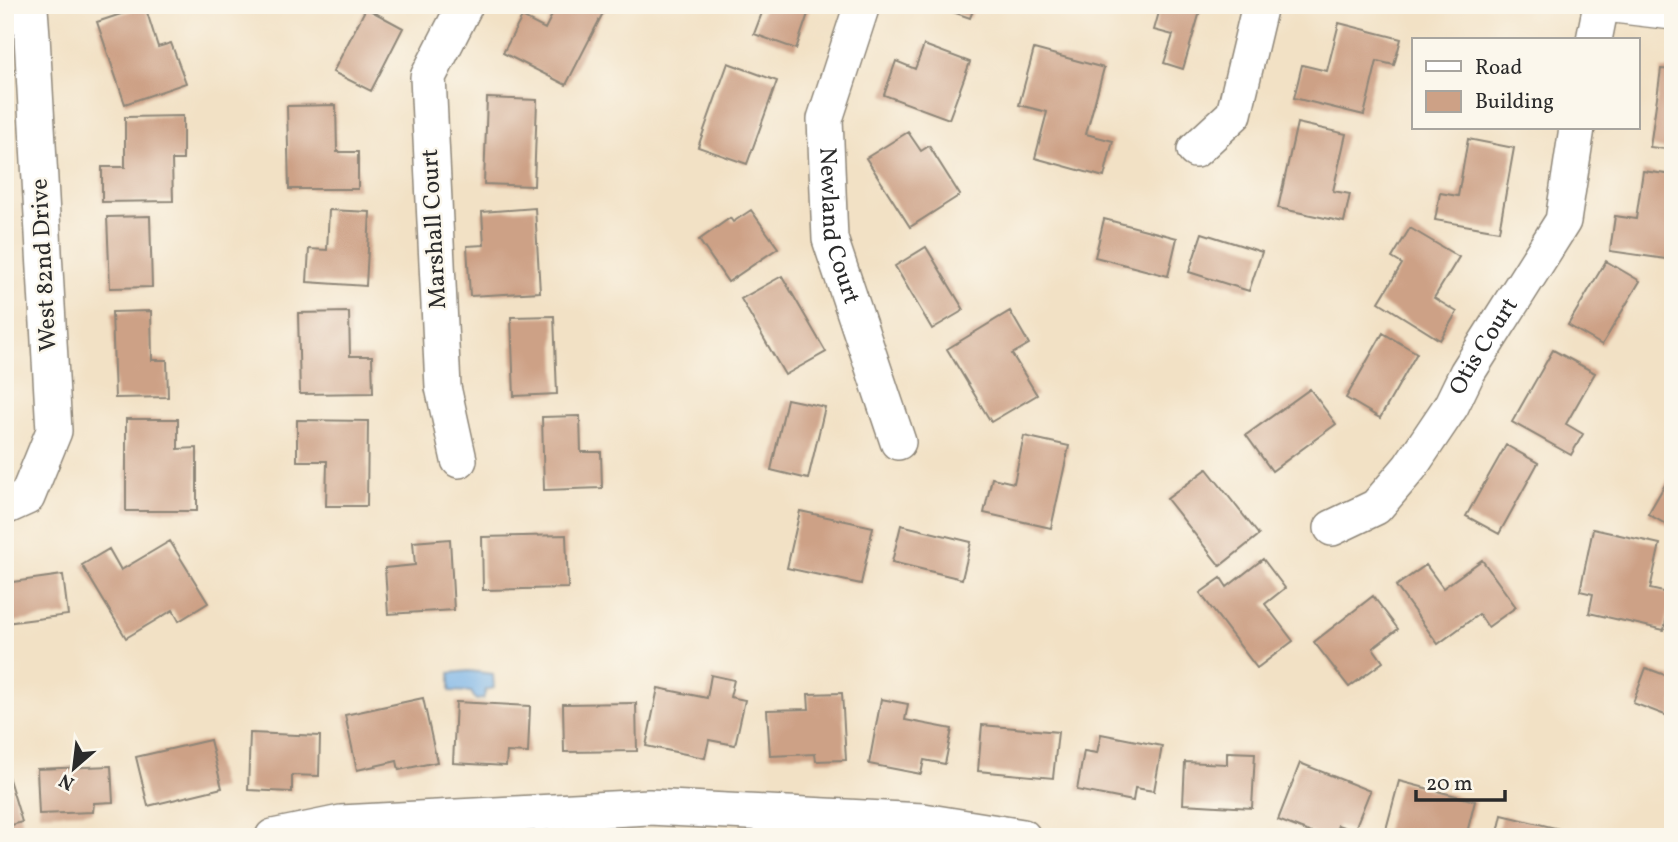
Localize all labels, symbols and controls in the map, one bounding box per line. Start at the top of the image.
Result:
legend [1412,38,1640,130]
text: Road [1475,54,1522,83]
text: Building [1475,88,1554,117]
street label: Newland Court [809,146,868,309]
street label: Marshall Court [414,148,456,310]
street label: West 82nd Drive [23,178,67,352]
street label: Otis Court [1442,291,1527,401]
north arrow [38,734,108,804]
scale bar [1416,758,1505,802]
text: N [55,766,79,796]
text: 20 m [1426,770,1472,799]

